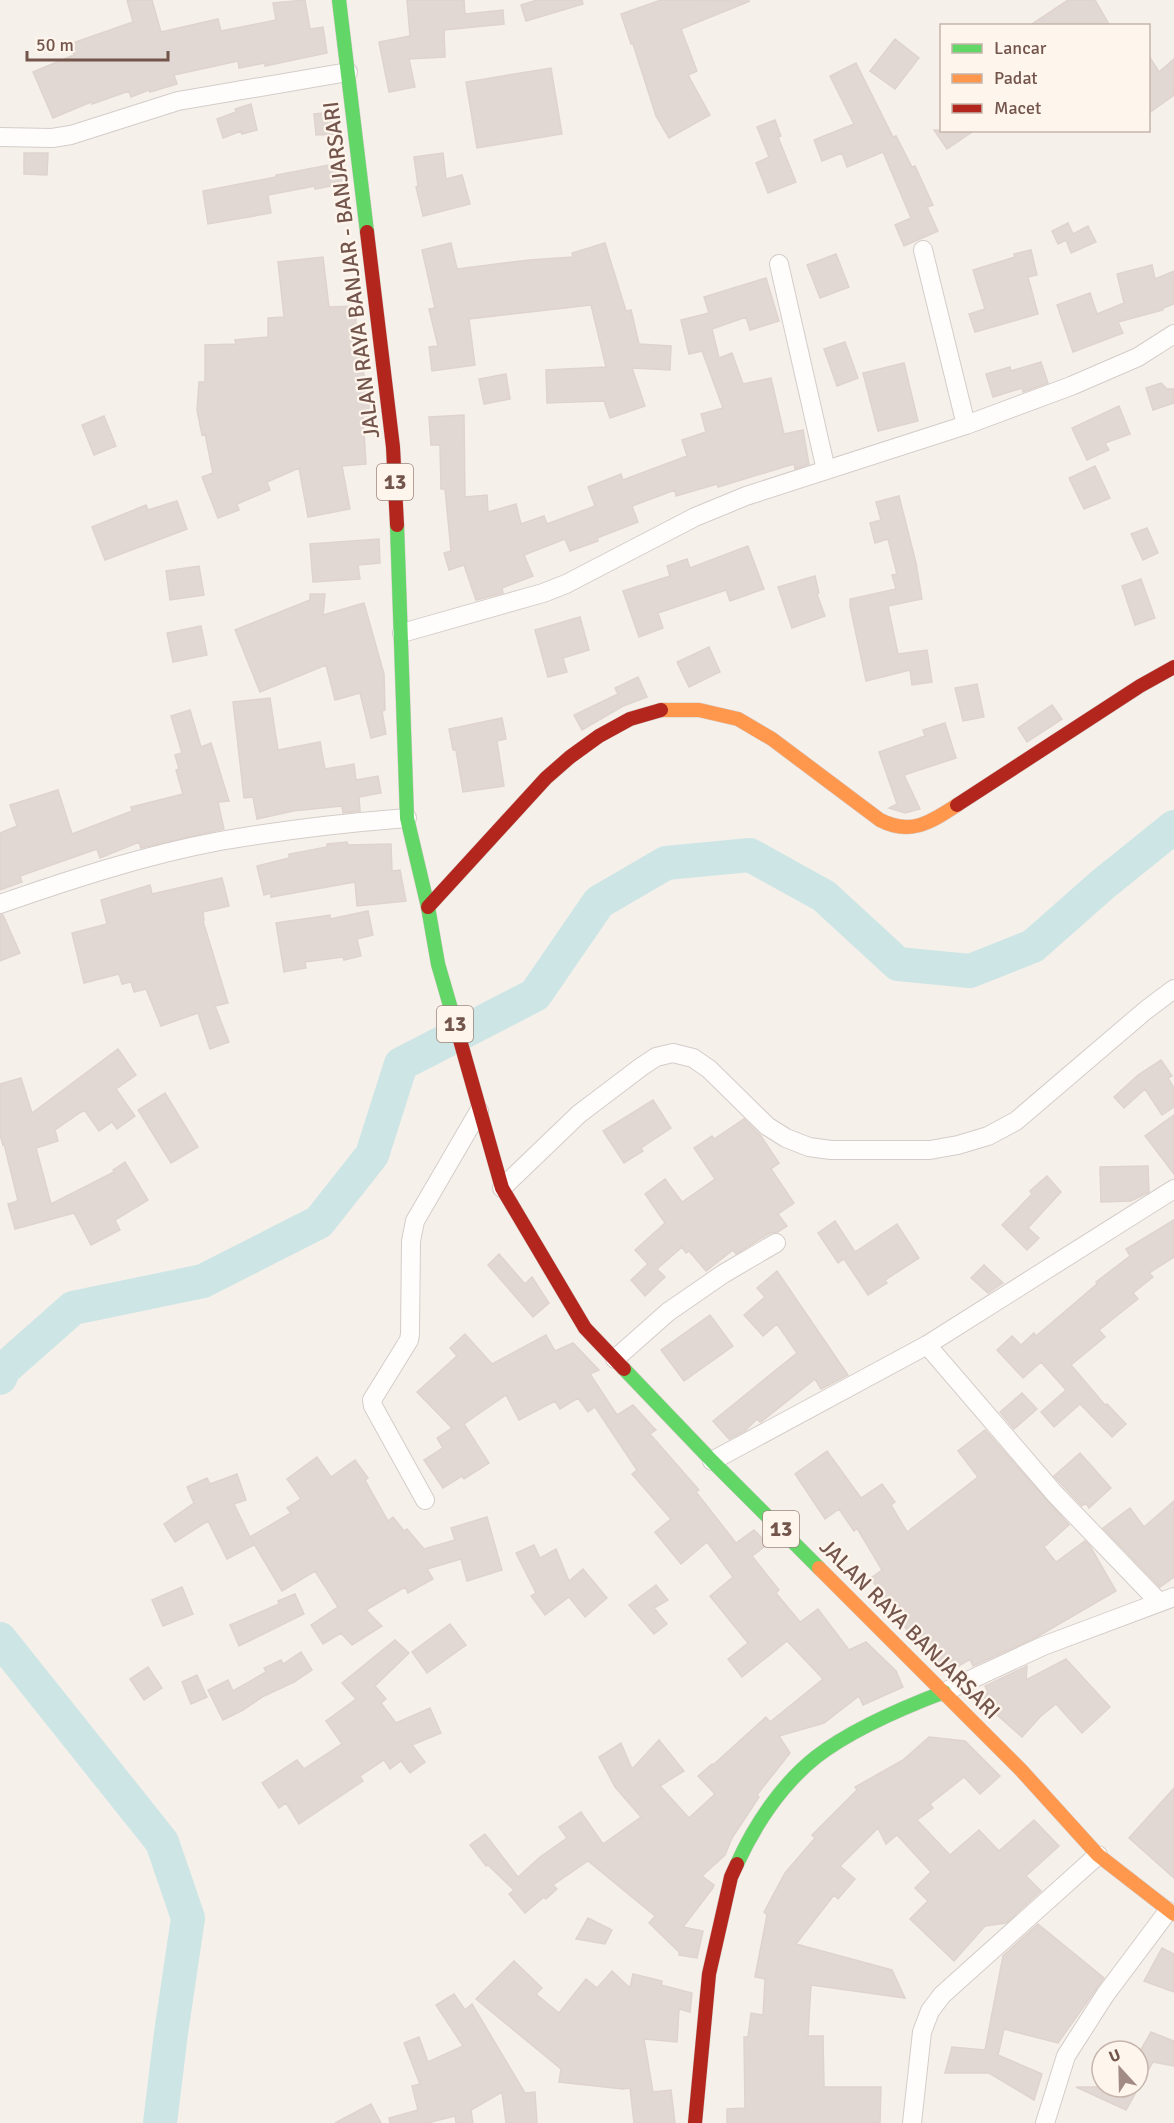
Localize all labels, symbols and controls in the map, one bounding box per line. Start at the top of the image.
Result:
scale bar [27,24,168,62]
legend [940,24,1150,132]
text: 50 m [36,34,74,56]
text: Lancar [994,37,1047,59]
text: Padat [994,67,1038,89]
text: Macet [994,97,1041,119]
street label: JALAN RAYA BANJAR - BANJARSARI [317,100,385,440]
road number: 13 [377,464,413,500]
road number: 13 [437,1006,473,1042]
road number: 13 [763,1511,799,1547]
street label: JALAN RAYA BANJARSARI [814,1533,1006,1725]
north arrow [1090,2039,1150,2099]
text: U [1106,2045,1123,2067]

